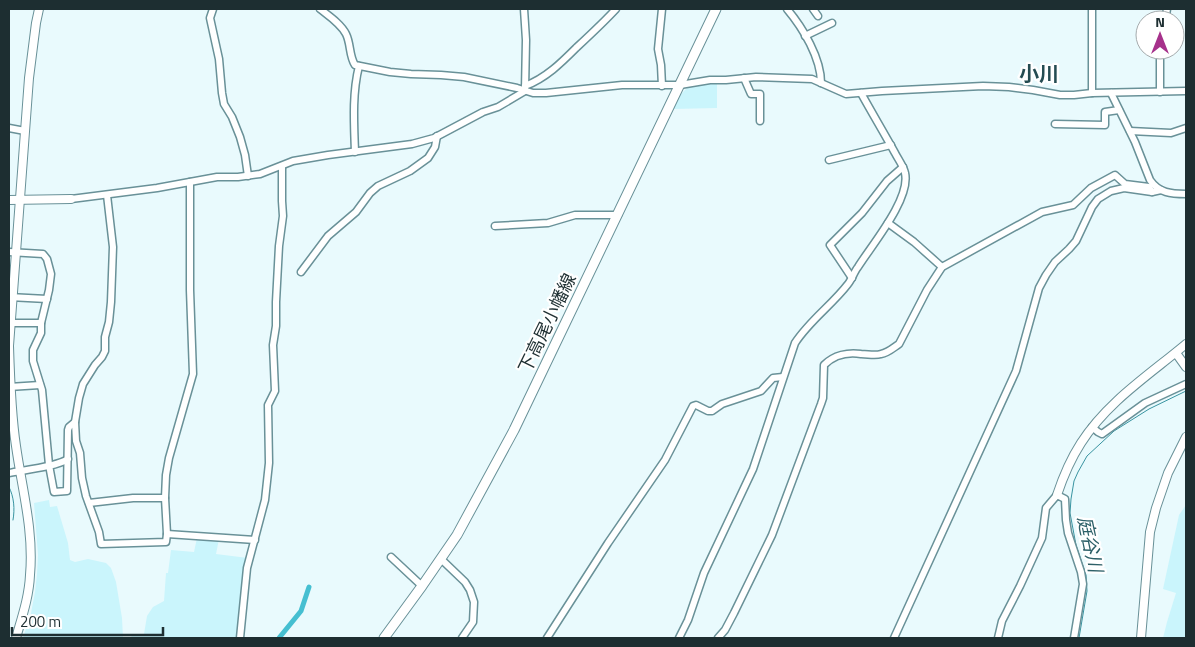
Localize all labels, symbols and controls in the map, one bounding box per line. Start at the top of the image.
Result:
north arrow [1135,10,1185,60]
text: N [1155,11,1165,32]
district label: 小川 [1019,58,1059,89]
street label: 下高尾小幡線 [511,269,583,377]
water label: 庭谷川 [1071,513,1112,577]
scale bar [12,604,164,636]
text: 200 m [20,610,61,633]

